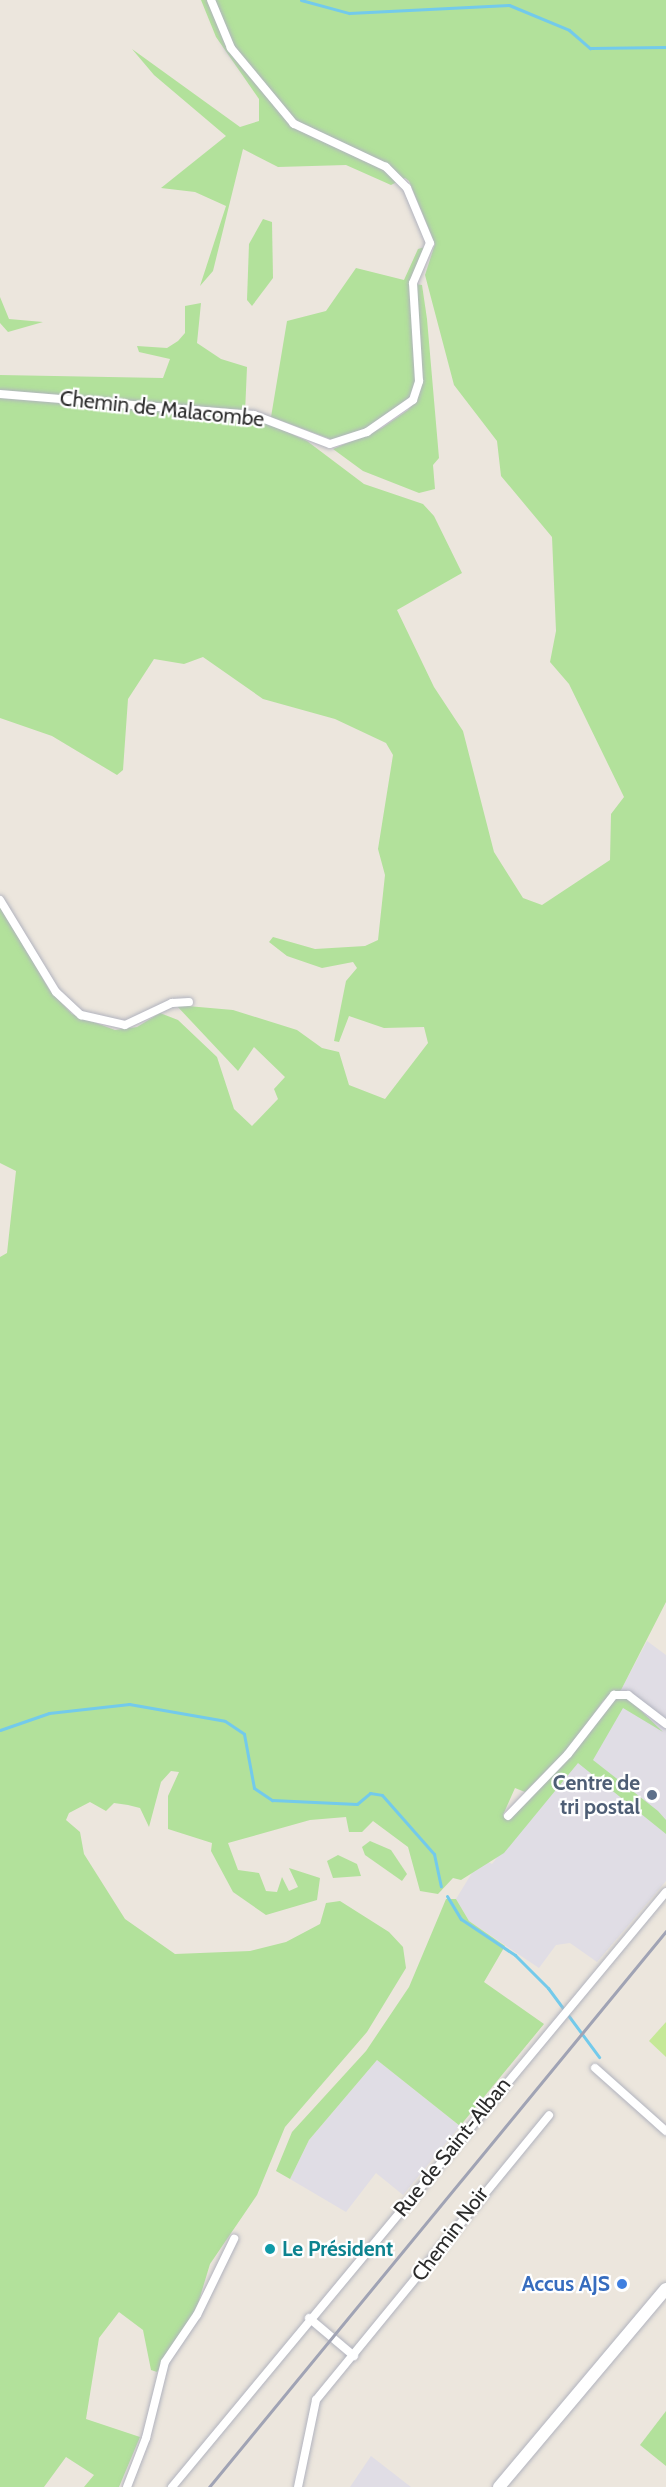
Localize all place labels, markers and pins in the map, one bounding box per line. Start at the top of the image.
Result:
place label: Centre de tri postal [553,1770,640,1820]
marker: Centre de tri postal [645,1788,659,1802]
place label: Le Président [282,2236,393,2262]
marker: Le Président [263,2242,277,2256]
place label: Accus AJS [522,2271,610,2297]
marker: Accus AJS [615,2277,629,2291]

